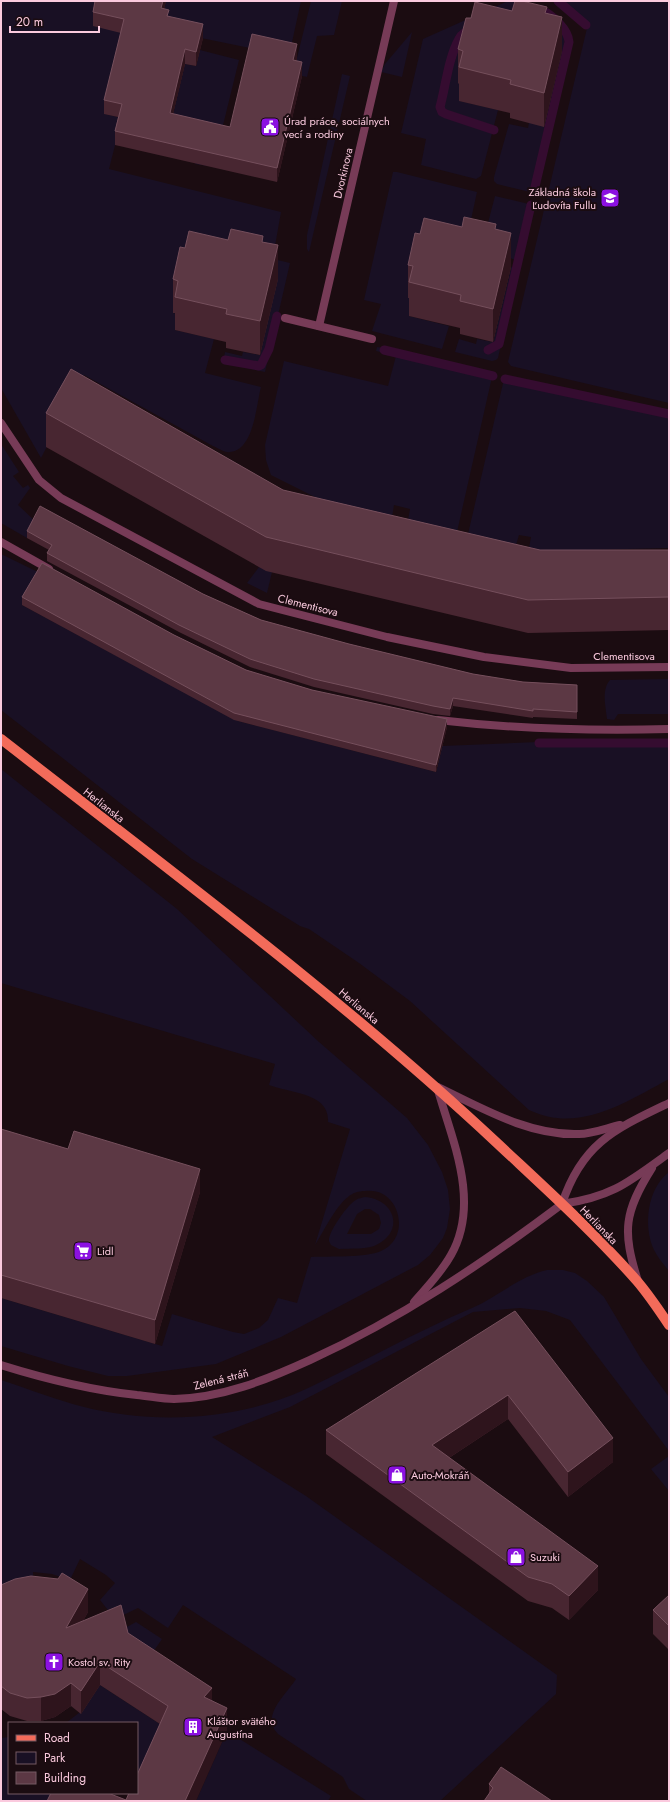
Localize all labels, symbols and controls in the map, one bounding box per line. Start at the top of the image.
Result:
scale bar [10,8,99,34]
text: 20 m [16,13,43,31]
place label: Úrad práce, sociálnych vecí a rodiny [284,113,390,142]
public building icon: Úrad práce, sociálnych vecí a rodiny [259,116,281,138]
street label: Dvorkinova [329,146,357,200]
place label: Základná škola Ľudovíta Fullu [528,184,596,213]
school or university icon: Základná škola Ľudovíta Fullu [599,187,621,209]
street label: Clementisova [276,590,340,620]
street label: Clementisova [593,648,655,664]
street label: Herlianska [80,784,128,826]
street label: Herlianska [335,984,383,1028]
street label: Herlianska [576,1202,622,1248]
supermarket icon: Lidl [72,1240,94,1262]
place label: Lidl [97,1243,114,1259]
street label: Zelená stráň [192,1364,250,1394]
shop icon: Auto-Mokráň [386,1464,408,1486]
place label: Auto-Mokráň [411,1467,469,1483]
shop icon: Suzuki [505,1546,527,1568]
place label: Suzuki [530,1549,560,1565]
church icon: Kostol sv. Rity [43,1651,65,1673]
place label: Kostol sv. Rity [68,1654,131,1670]
place label: Kláštor svätého Augustína [207,1713,276,1742]
building icon: Kláštor svätého Augustína [182,1716,204,1738]
legend [8,1722,138,1794]
text: Road [44,1729,70,1747]
text: Park [44,1749,66,1767]
text: Building [44,1769,86,1787]

